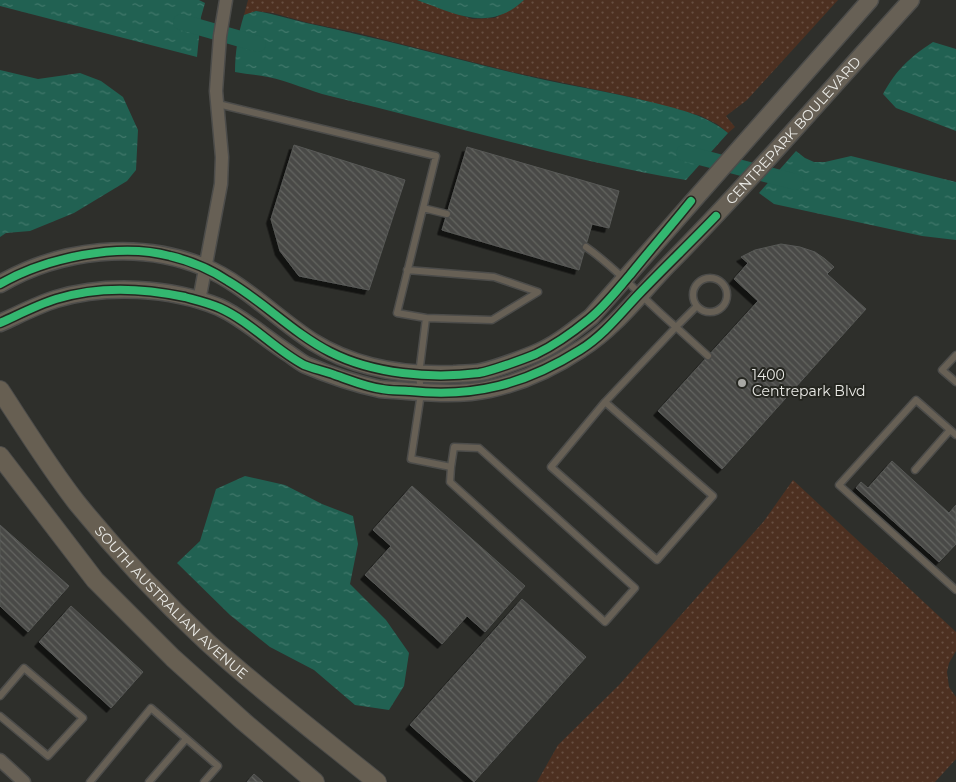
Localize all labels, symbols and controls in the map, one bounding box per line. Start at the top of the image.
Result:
street label: CENTREPARK BOULEVARD [722,53,865,208]
place label: 1400 Centrepark Blvd [752,366,866,400]
marker: 1400 Centrepark Blvd [736,377,748,389]
street label: SOUTH AUSTRALIAN AVENUE [91,522,252,683]

